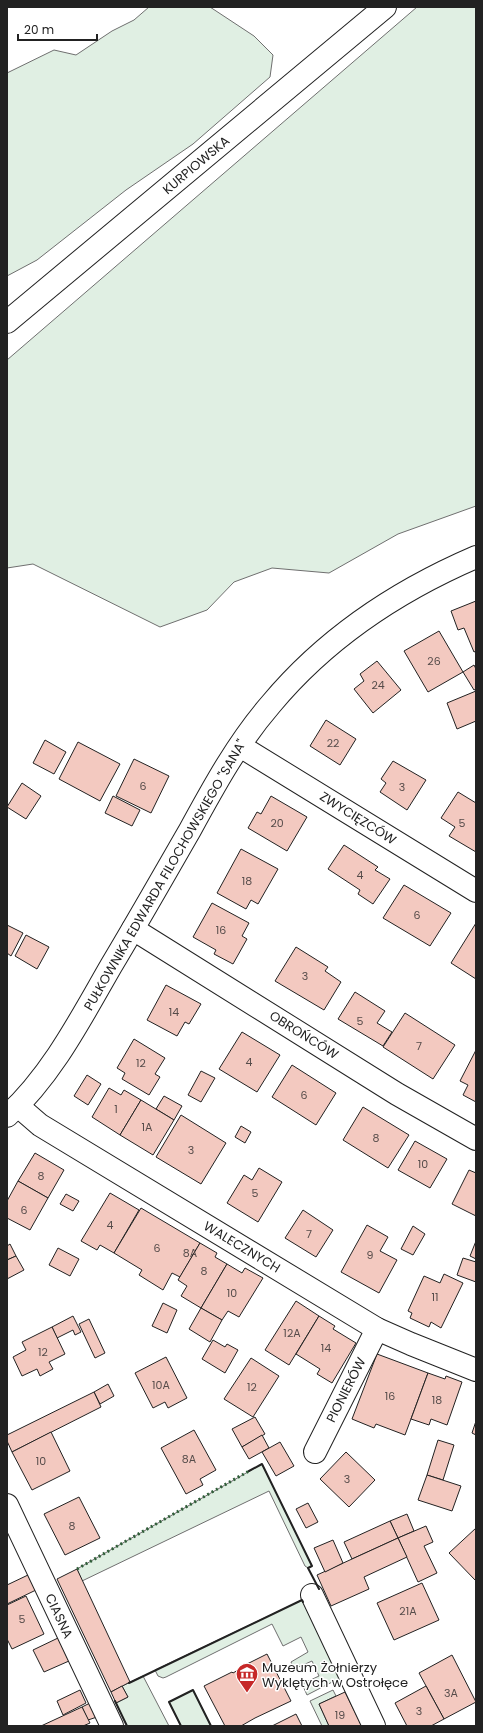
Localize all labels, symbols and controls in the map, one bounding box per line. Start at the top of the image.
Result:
scale bar [18,16,97,42]
text: 20 m [24,21,54,38]
street label: KURPIOWSKA [158,131,234,199]
house number: 26 [427,653,441,669]
house number: 24 [371,677,385,693]
house number: 22 [327,735,339,751]
street label: PUŁKOWNIKA EDWARDA FILOCHOWSKIEGO "SANA" [79,736,251,1014]
house number: 6 [140,778,147,794]
house number: 3 [399,779,405,795]
street label: ZWYCIĘZCÓW [316,787,400,849]
house number: 20 [270,815,284,831]
house number: 5 [459,815,466,831]
house number: 4 [357,867,364,883]
house number: 18 [242,873,252,889]
house number: 6 [414,907,421,923]
house number: 16 [216,922,226,938]
house number: 3 [302,968,308,984]
house number: 14 [169,1004,179,1020]
street label: OBROŃCÓW [266,1006,343,1064]
house number: 5 [357,1013,364,1029]
house number: 7 [416,1038,422,1054]
house number: 4 [246,1054,253,1070]
house number: 12 [136,1055,146,1071]
house number: 6 [301,1087,308,1103]
house number: 1 [114,1101,118,1117]
house number: 1A [142,1119,153,1135]
house number: 8 [373,1130,380,1146]
house number: 3 [188,1142,194,1158]
house number: 10 [418,1156,428,1172]
house number: 8 [38,1168,45,1184]
house number: 5 [252,1185,259,1201]
house number: 6 [21,1202,28,1218]
house number: 4 [107,1217,114,1233]
street label: WALECZNYCH [200,1217,284,1277]
house number: 7 [306,1226,312,1242]
house number: 6 [154,1240,161,1256]
house number: 8A [183,1245,198,1261]
house number: 9 [367,1247,374,1263]
house number: 8 [201,1263,208,1279]
house number: 10 [227,1285,237,1301]
house number: 11 [431,1289,439,1305]
house number: 12A [283,1325,301,1341]
house number: 14 [321,1340,331,1356]
house number: 12 [38,1344,48,1360]
street label: PIONIERÓW [321,1354,371,1426]
house number: 10A [152,1377,171,1393]
house number: 12 [247,1379,257,1395]
house number: 16 [385,1388,395,1404]
house number: 18 [432,1392,442,1408]
house number: 8A [182,1451,197,1467]
house number: 10 [36,1453,46,1469]
house number: 3 [344,1471,350,1487]
house number: 8 [69,1518,76,1534]
street label: CIASNA [40,1590,78,1642]
house number: 21A [399,1603,417,1619]
house number: 5 [19,1611,26,1627]
place label: Muzeum Żołnierzy Wyklętych w Ostrołęce [262,1658,408,1692]
museum icon: Muzeum Żołnierzy Wyklętych w Ostrołęce [234,1661,260,1694]
house number: 3A [444,1685,459,1701]
house number: 3 [416,1703,422,1719]
house number: 19 [335,1707,345,1723]

